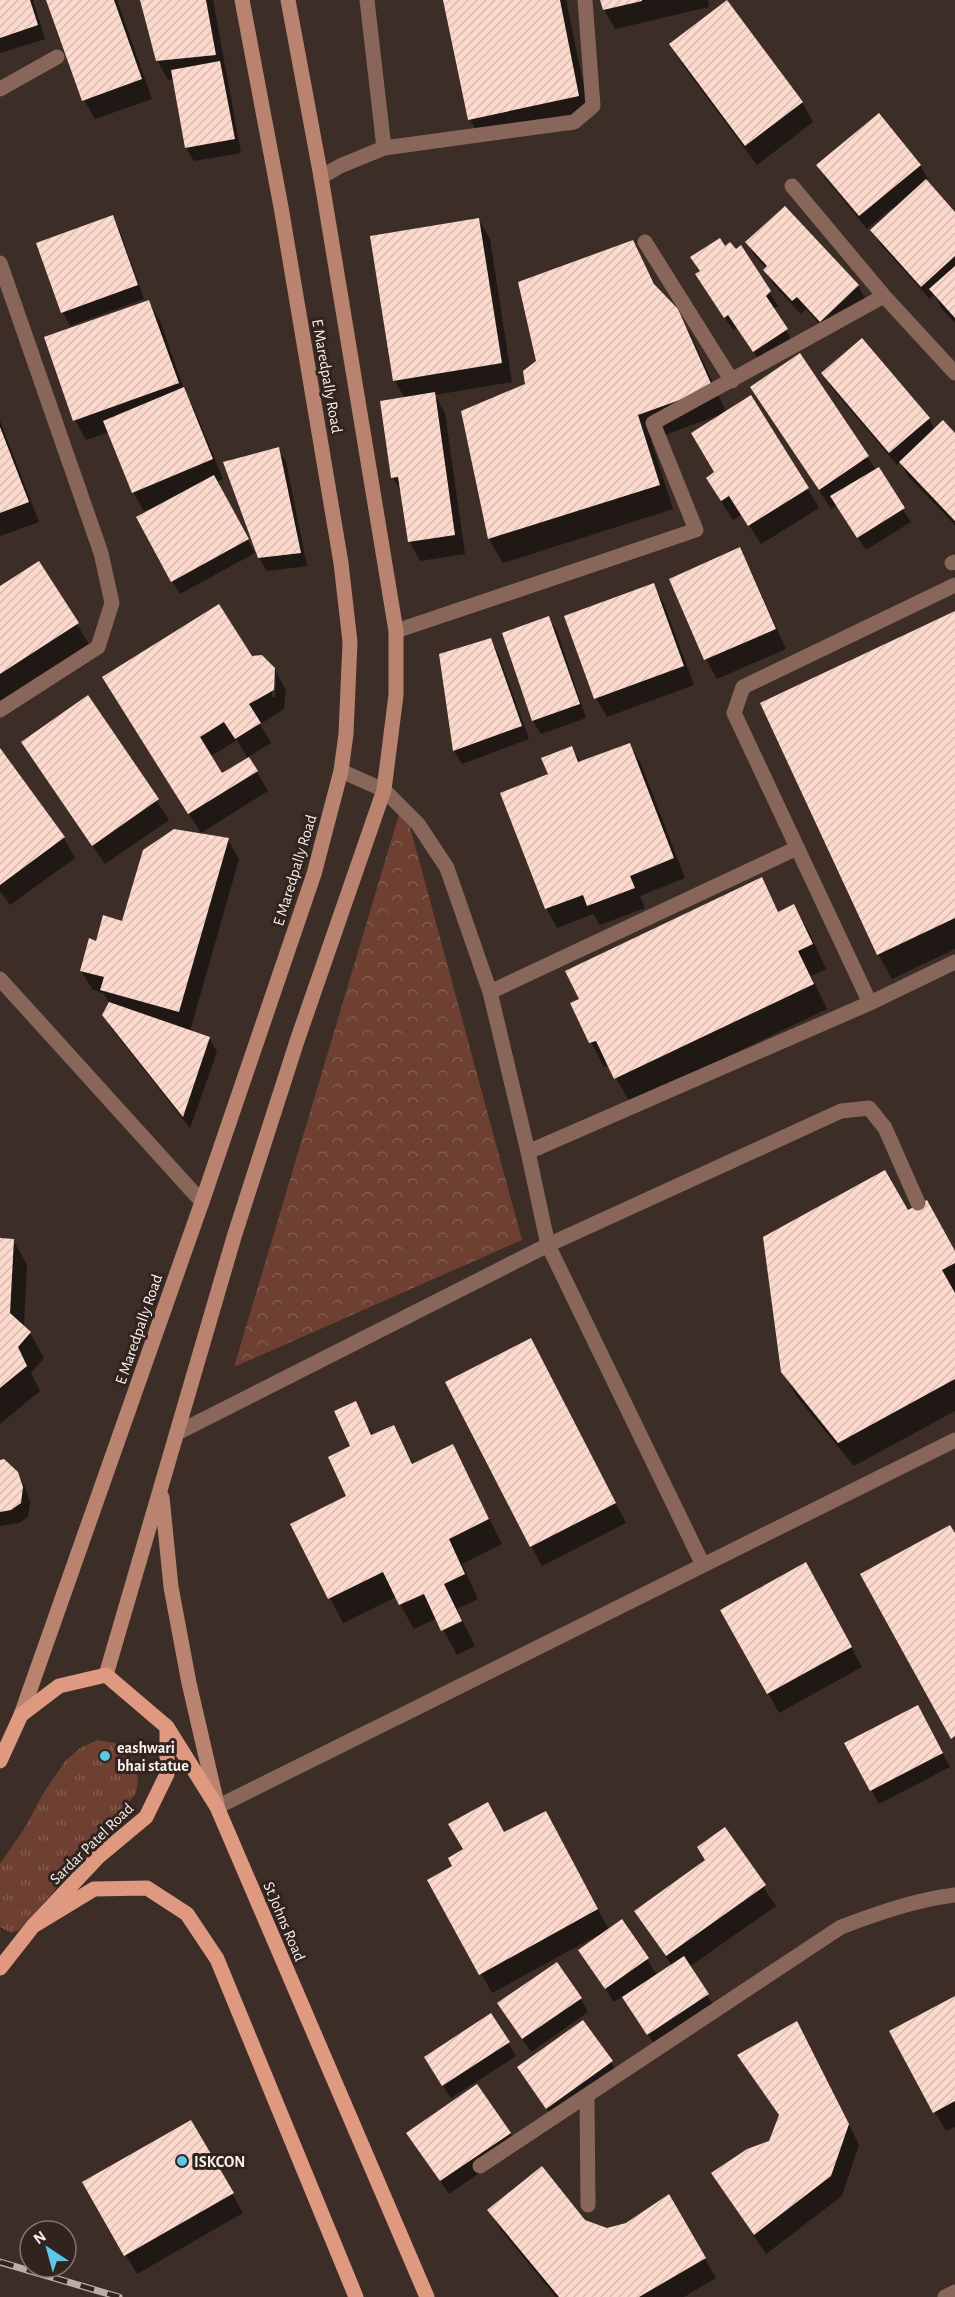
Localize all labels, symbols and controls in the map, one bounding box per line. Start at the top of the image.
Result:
street label: E Maredpally Road [308,318,345,435]
street label: E Maredpally Road [270,813,320,928]
street label: E Maredpally Road [113,1272,166,1387]
place label: eashwari bhai statue [117,1740,189,1774]
marker: eashwari bhai statue [98,1749,112,1763]
street label: Sardar Patel Road [47,1800,136,1887]
street label: St Johns Road [260,1879,308,1963]
marker: ISKCON [175,2154,189,2168]
place label: ISKCON [194,2154,245,2170]
north arrow [18,2219,78,2279]
text: N [31,2228,49,2247]

